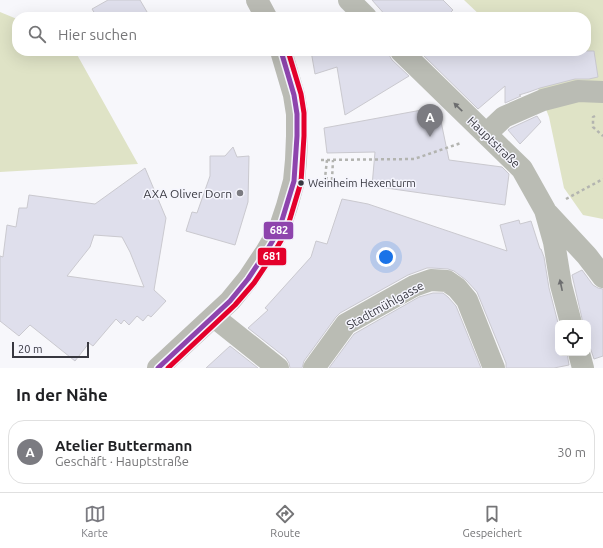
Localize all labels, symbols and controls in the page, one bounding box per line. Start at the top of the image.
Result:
search box [12,12,591,56]
icon: search [26,23,48,45]
text: Hier suchen [58,26,137,43]
one-way arrow [453,102,463,112]
pin: A [417,104,443,137]
street label: Hauptstraße [465,114,523,170]
place label: Weinheim Hexenturm [308,177,416,189]
marker: Weinheim Hexenturm [296,178,306,188]
place label: AXA Oliver Dorn [144,187,232,200]
marker: AXA Oliver Dorn [235,188,245,198]
line badge: 682 [263,221,294,240]
text: 682 [270,224,288,236]
line badge: 681 [257,247,287,266]
your location [376,247,396,267]
text: 681 [263,250,281,262]
street label: Stadtmühlgasse [344,278,426,332]
one-way arrow [558,279,564,291]
map controls [555,320,591,356]
button: locate [555,320,591,356]
scale bar [12,340,89,359]
text: 20 m [18,343,42,355]
text: In der Nähe [16,385,108,404]
text: Atelier Buttermann [55,437,192,454]
text: A [25,445,35,459]
text: 30 m [557,445,586,459]
text: Geschäft · Hauptstraße [55,454,189,468]
tab: Karte [81,503,108,539]
tab: Route [270,503,300,539]
tab: Gespeichert [463,503,522,539]

